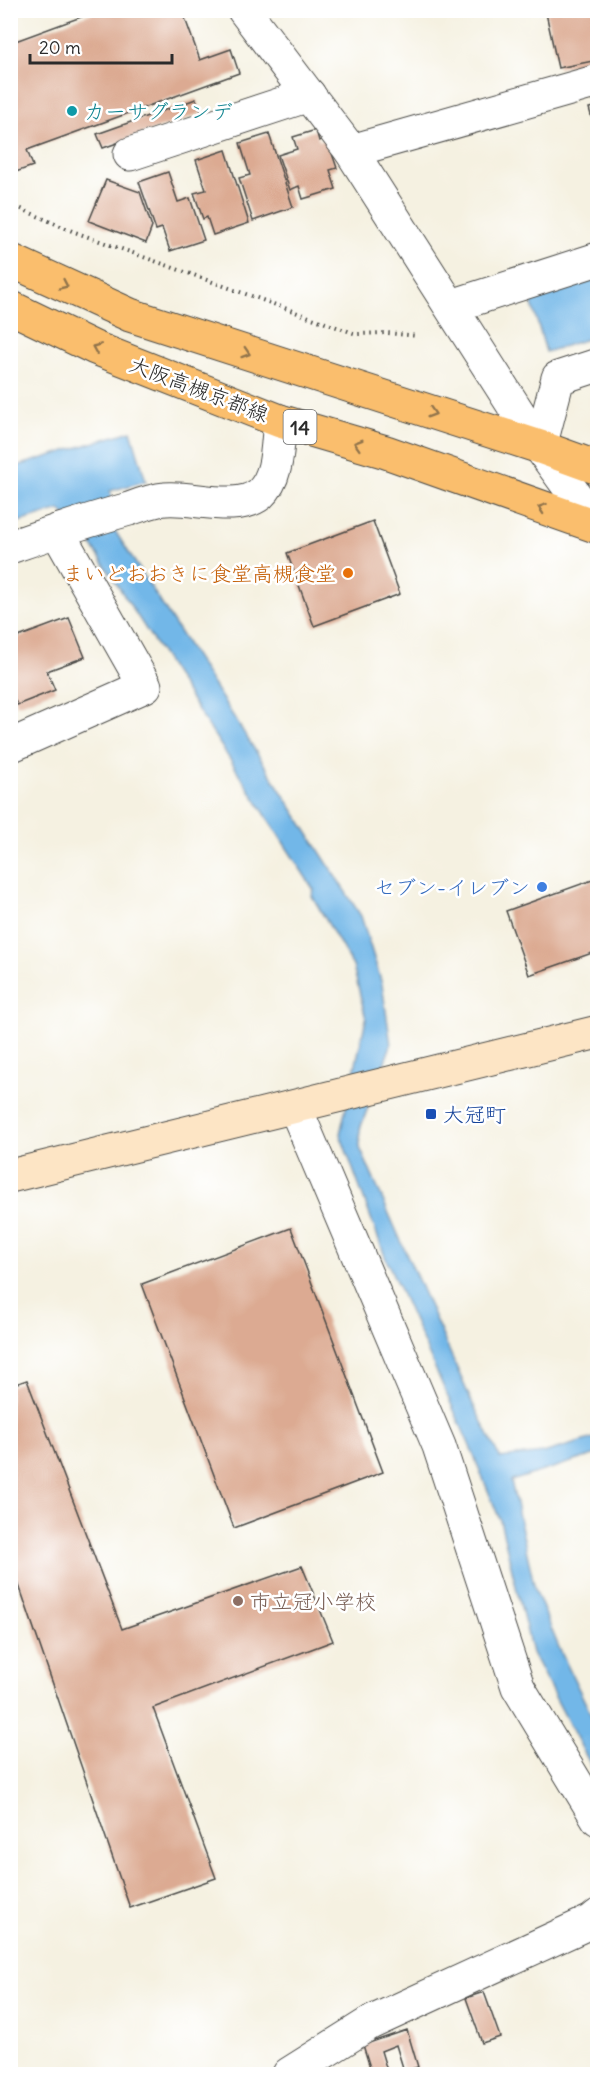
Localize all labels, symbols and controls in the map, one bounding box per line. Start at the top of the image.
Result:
scale bar [30,27,172,65]
text: 20 m [39,36,81,59]
place label: カーサグランデ [84,98,233,125]
marker: カーサグランデ [65,104,79,118]
one-way arrow [57,277,68,289]
one-way arrow [92,343,103,355]
one-way arrow [240,346,251,358]
street label: 大阪高槻京都線 [126,350,272,428]
one-way arrow [426,406,437,418]
road number: 14 [284,410,316,444]
one-way arrow [353,439,364,451]
one-way arrow [537,502,548,515]
place label: まいどおおきに食堂高槻食堂 [63,560,336,587]
marker: まいどおおきに食堂高槻食堂 [341,566,355,580]
place label: セブン-イレブン [374,874,530,901]
marker: セブン-イレブン [535,880,549,894]
place label: 大冠町 [443,1101,506,1128]
marker: 大冠町 [424,1107,438,1121]
place label: 市立冠小学校 [250,1588,376,1615]
marker: 市立冠小学校 [231,1594,245,1608]

